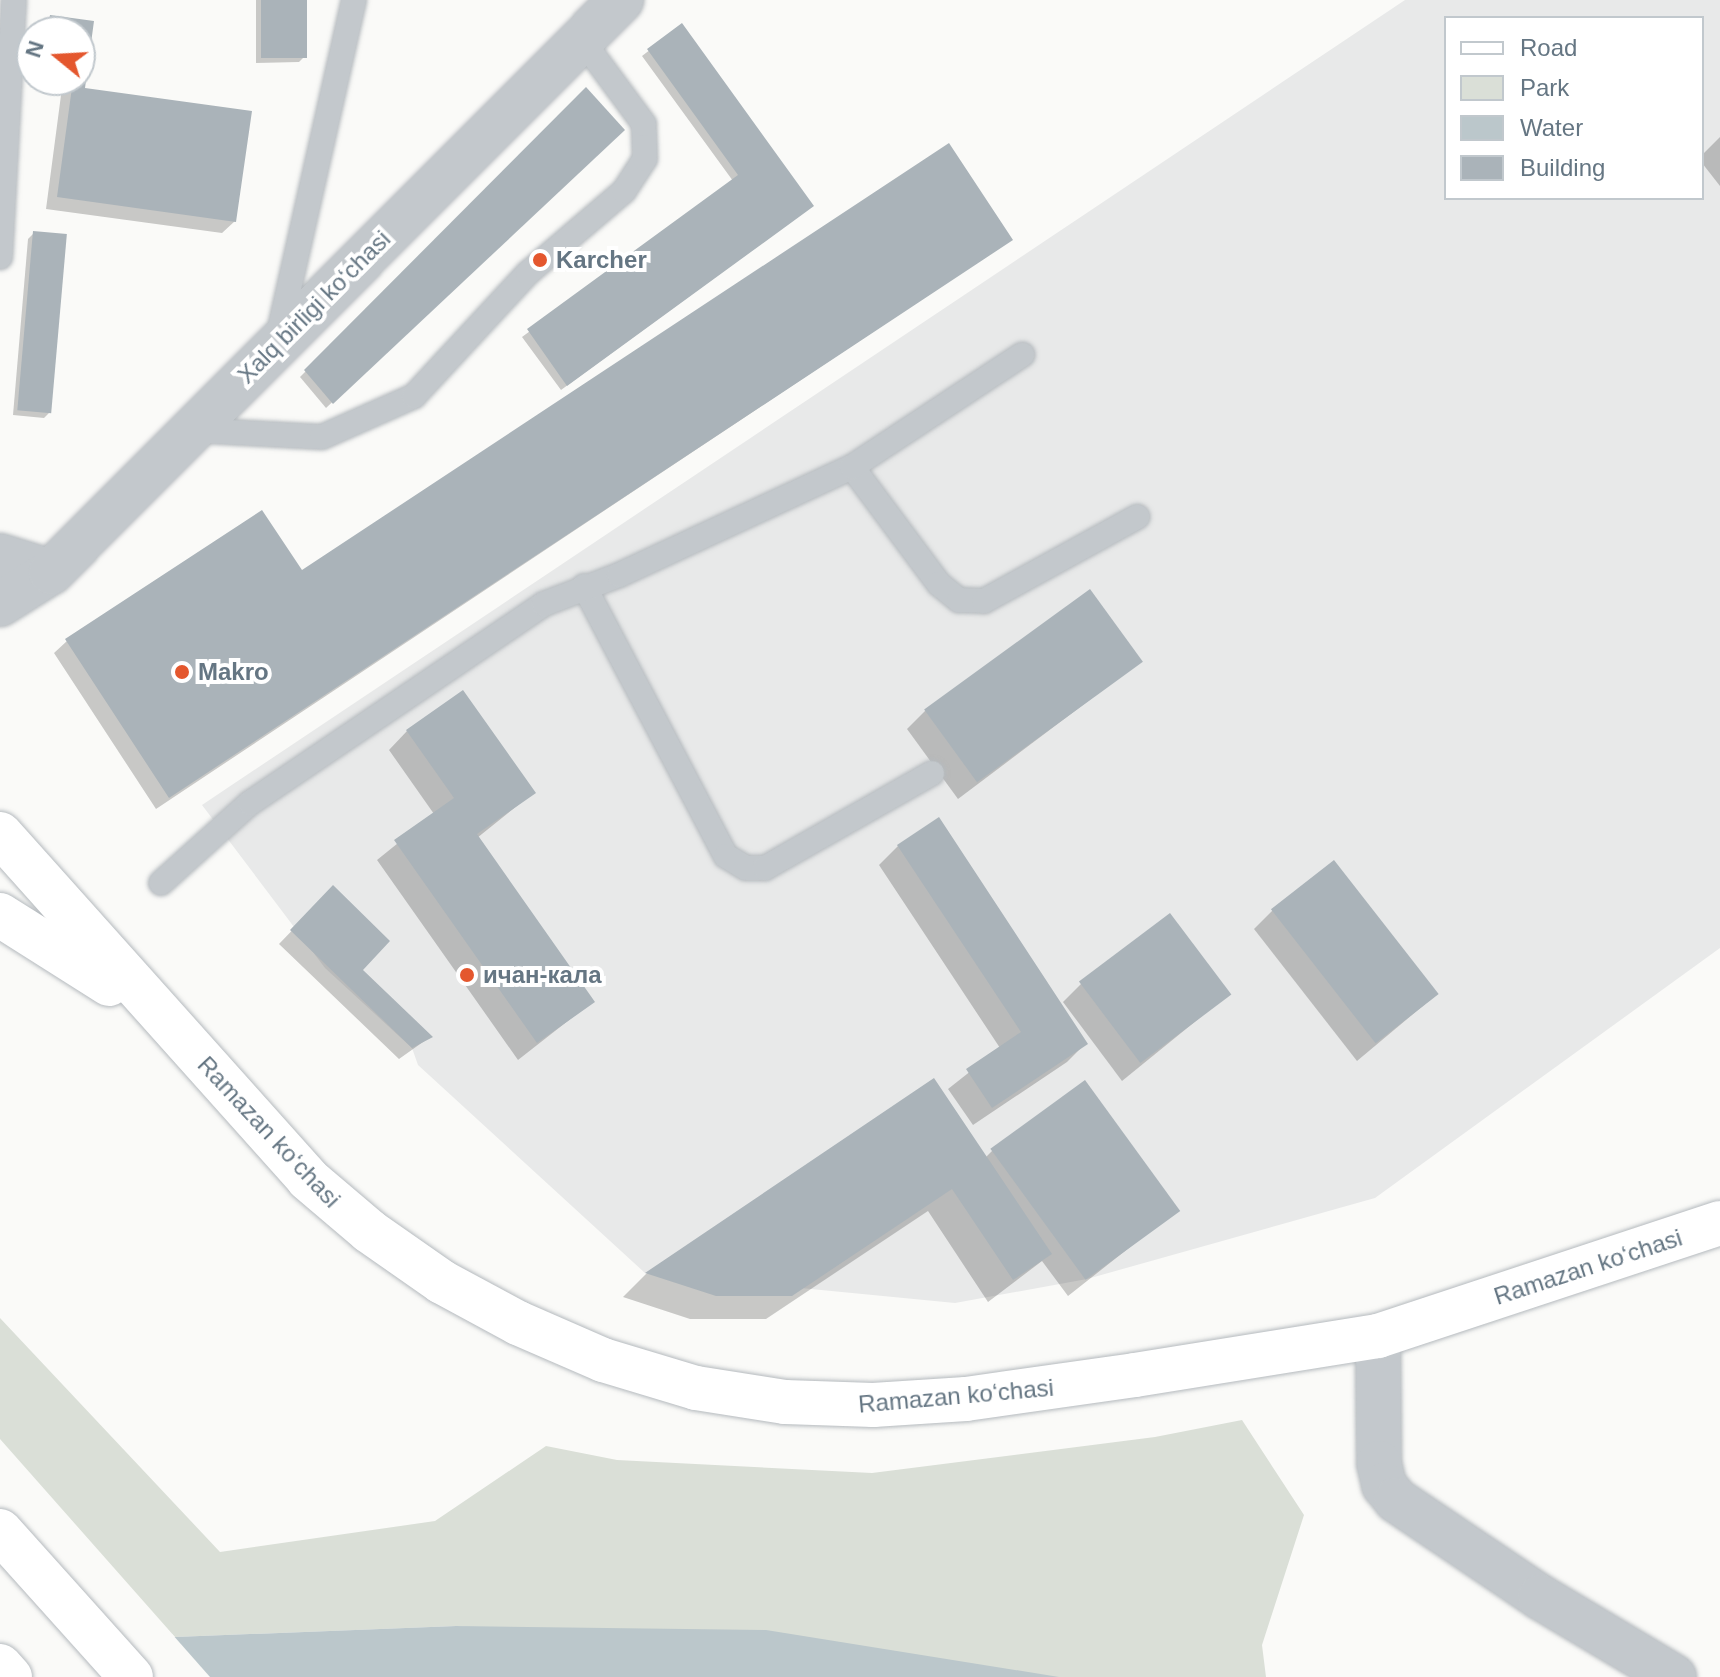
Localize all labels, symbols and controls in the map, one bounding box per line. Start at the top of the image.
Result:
north arrow [16,16,96,96]
legend [1444,16,1704,200]
text: Road [1520,34,1577,61]
text: N [20,38,49,60]
text: Park [1520,74,1569,101]
text: Water [1520,114,1583,141]
text: Building [1520,154,1605,181]
street label: Xalq birligi ko‘chasi [232,225,396,389]
place label: Karcher [556,246,647,274]
marker: Karcher [531,251,549,269]
place label: Makro [198,658,269,686]
marker: Makro [173,663,191,681]
place label: ичан-кала [483,961,601,989]
marker: ичан-кала [458,966,476,984]
street label: Ramazan ko‘chasi [192,1050,346,1214]
street label: Ramazan ko‘chasi [1490,1223,1686,1311]
street label: Ramazan ko‘chasi [857,1373,1055,1419]

